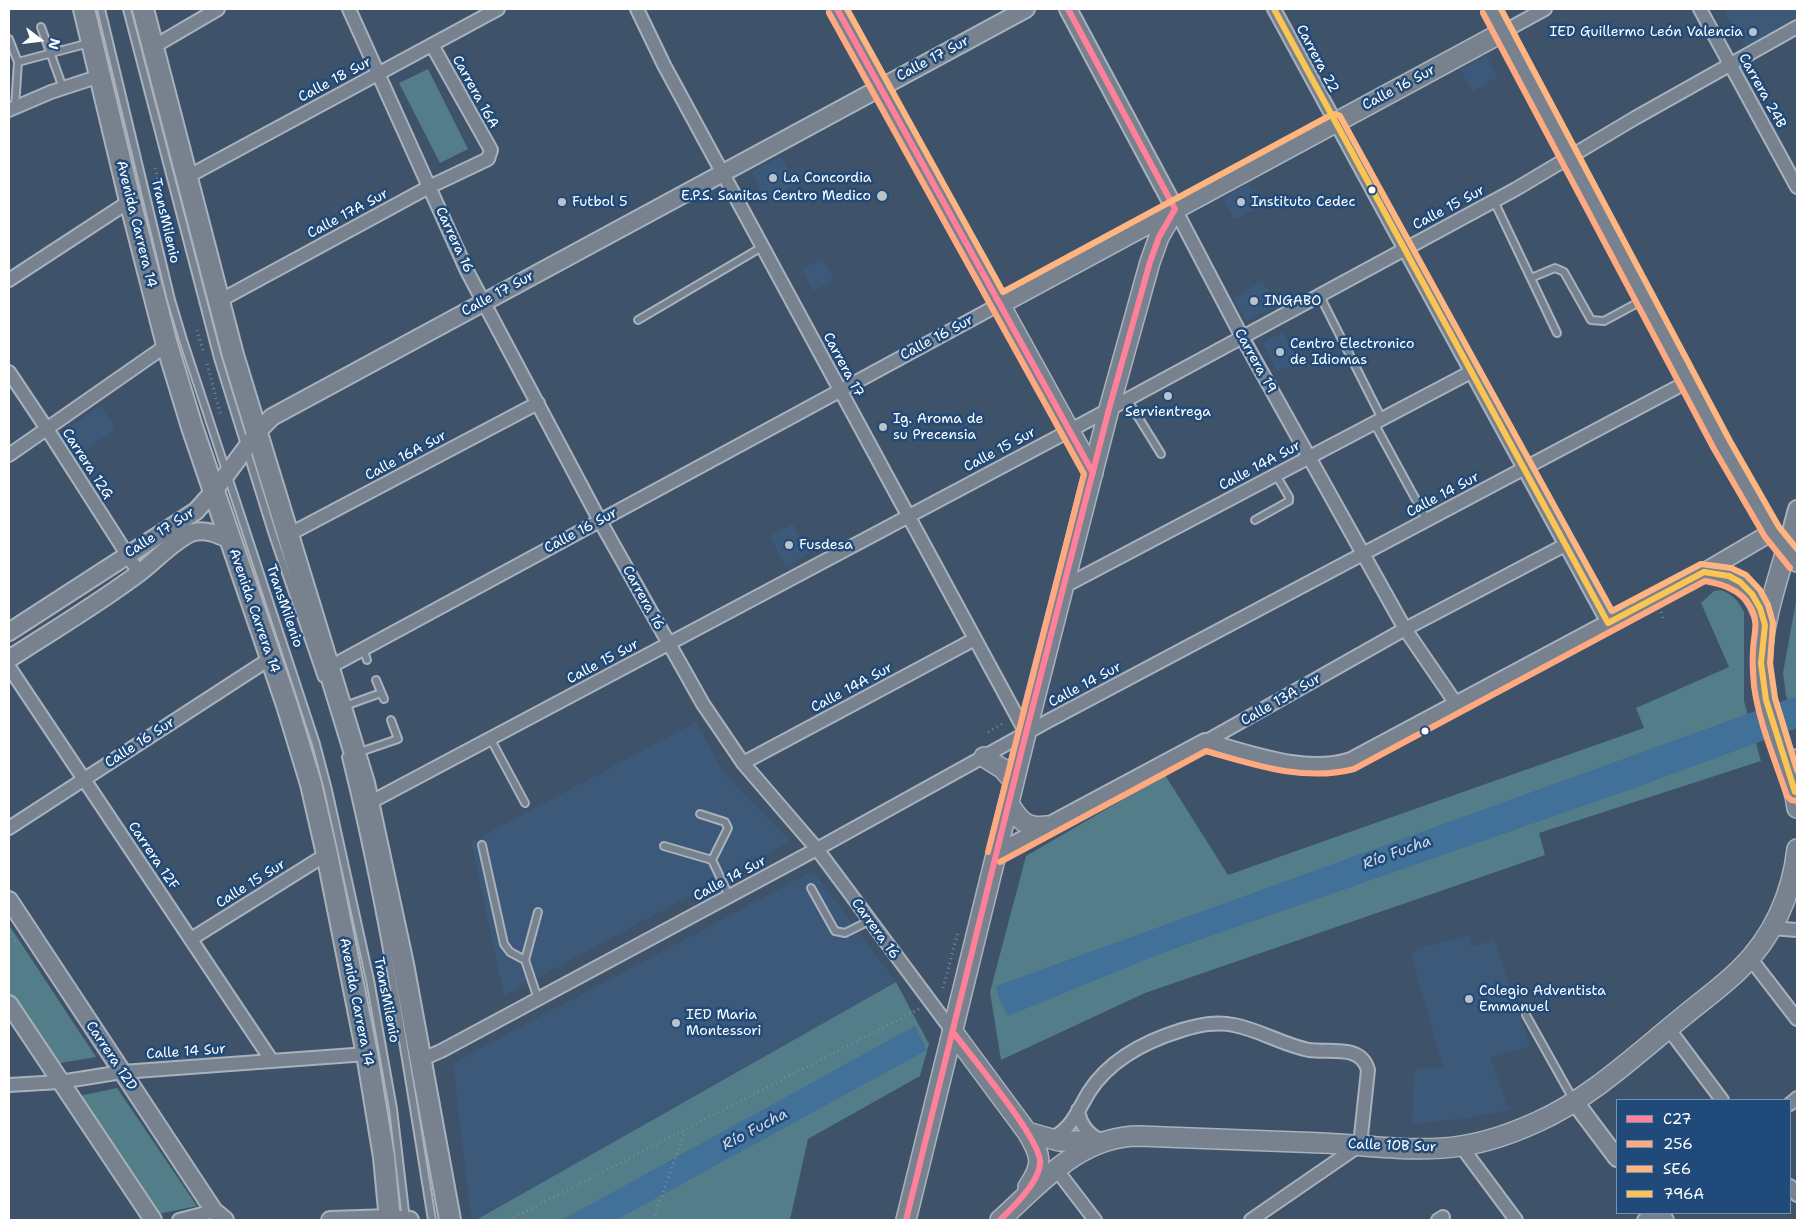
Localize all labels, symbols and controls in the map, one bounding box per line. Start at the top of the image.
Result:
north arrow [15,15,65,65]
street label: Carrera 22 [1292,22,1342,96]
place label: IED Guillermo León Valencia [1550,24,1743,40]
marker: IED Guillermo León Valencia [1747,26,1759,38]
street label: Calle 17 Sur [894,33,972,85]
text: N [44,36,65,52]
street label: Carrera 24B [1735,51,1789,131]
street label: Carrera 16A [448,53,502,131]
street label: Calle 18 Sur [296,54,374,106]
street label: Calle 16 Sur [1360,62,1438,114]
street label: Avenida Carrera 14 [112,159,160,289]
place label: La Concordia [783,170,872,186]
marker: La Concordia [767,172,779,184]
street label: TransMilenio [147,177,183,265]
street label: Calle 15 Sur [1410,182,1488,234]
unlabelled marker [1367,185,1377,195]
street label: Calle 17A Sur [305,186,391,242]
place label: E.P.S. Sanitas Centro Medico [681,188,871,204]
marker: E.P.S. Sanitas Centro Medico [875,189,889,203]
place label: Futbol 5 [572,194,628,210]
place label: Instituto Cedec [1251,194,1356,210]
marker: Futbol 5 [556,196,568,208]
marker: Instituto Cedec [1235,196,1247,208]
street label: Carrera 16 [431,204,477,276]
street label: Calle 17 Sur [459,268,537,320]
place label: INGABO [1264,293,1321,309]
marker: INGABO [1248,295,1260,307]
street label: Calle 16 Sur [898,312,976,364]
street label: Carrera 19 [1230,326,1280,396]
street label: Carrera 17 [819,330,867,400]
place label: Centro Electronico de Idiomas [1290,336,1414,368]
marker: Centro Electronico de Idiomas [1274,346,1286,358]
marker: Servientrega [1162,390,1174,402]
place label: Servientrega [1125,404,1211,420]
place label: Ig. Aroma de su Precensia [893,411,983,444]
marker: Ig. Aroma de su Precensia [877,421,889,433]
street label: Calle 15 Sur [961,424,1039,476]
street label: Carrera 12G [58,426,116,502]
street label: Calle 16A Sur [362,427,450,485]
street label: Calle 14A Sur [1216,437,1304,495]
street label: Calle 14 Sur [1404,469,1482,521]
street label: Calle 17 Sur [122,504,198,562]
street label: Calle 16 Sur [542,505,620,557]
place label: Fusdesa [799,537,853,553]
marker: Fusdesa [783,539,795,551]
street label: Avenida Carrera 14 [225,547,283,675]
street label: TransMilenio [262,562,306,650]
street label: Carrera 16 [618,563,668,633]
street label: Calle 15 Sur [564,636,642,688]
street label: Calle 14A Sur [808,659,896,717]
street label: Calle 14 Sur [1046,659,1124,711]
street label: Calle 13A Sur [1238,670,1324,730]
street label: Calle 16 Sur [102,714,178,772]
unlabelled marker [1420,726,1430,736]
street label: Carrera 12F [124,819,182,893]
water label: Río Fucha [1360,832,1434,874]
street label: Calle 14 Sur [691,853,769,905]
street label: Calle 15 Sur [213,856,289,912]
street label: Carrera 16 [847,895,903,963]
street label: Avenida Carrera 14 [335,936,377,1068]
street label: TransMilenio [369,956,403,1044]
place label: Colegio Adventista Emmanuel [1479,983,1606,1016]
marker: Colegio Adventista Emmanuel [1463,993,1475,1005]
place label: IED Maria Montessori [686,1007,761,1040]
marker: IED Maria Montessori [670,1017,682,1029]
street label: Carrera 12D [82,1018,140,1094]
street label: Calle 14 Sur [146,1041,226,1063]
legend [1616,1099,1791,1214]
water label: Río Fucha [719,1105,791,1155]
text: C27 [1663,1109,1692,1129]
text: 256 [1663,1134,1693,1154]
street label: Calle 10B Sur [1348,1136,1436,1156]
text: SE6 [1663,1159,1691,1179]
text: 796A [1663,1184,1704,1204]

